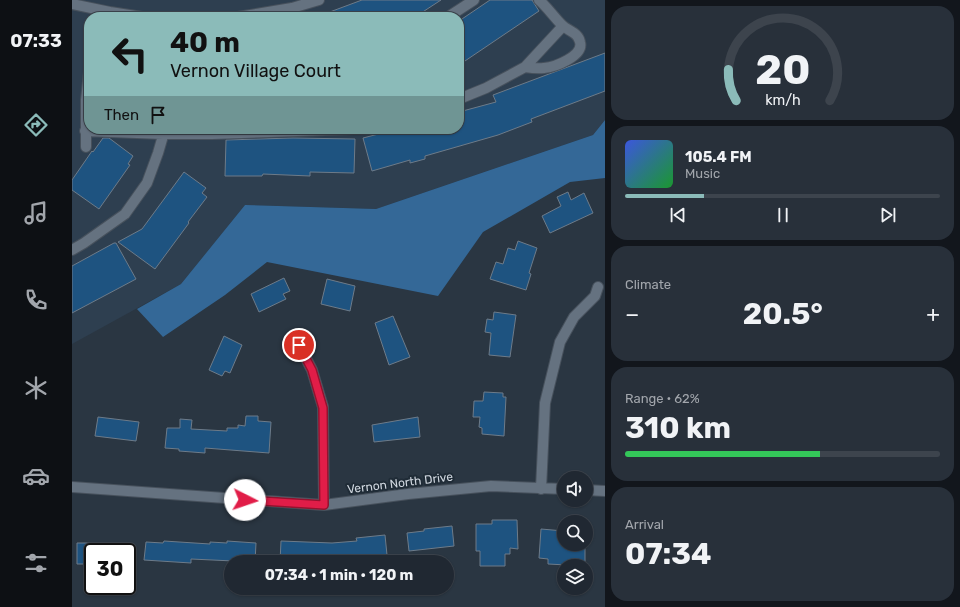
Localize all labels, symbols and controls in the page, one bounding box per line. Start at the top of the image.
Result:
text: 40 m [170,26,240,59]
icon: left [104,28,156,80]
text: 07:33 [10,30,62,52]
text: 20 [755,45,810,94]
text: Vernon Village Court [170,60,341,82]
text: km/h [765,92,800,109]
icon: arrive [147,104,169,126]
text: Then [104,106,139,124]
icon: directions [22,111,50,139]
text: 105.4 FM [685,148,752,166]
text: Music [685,166,720,181]
icon: music [22,199,50,227]
icon: previous [667,204,689,226]
icon: pause [772,204,794,226]
icon: next [877,204,899,226]
text: Climate [625,277,671,292]
icon: phone [22,286,50,314]
text: 20.5° [743,296,823,332]
text: − [625,301,639,328]
text: + [926,301,940,328]
pin [282,328,316,362]
icon: arrive [288,334,310,356]
icon: climate [22,374,50,402]
text: Range · 62% [625,391,700,406]
text: 310 km [625,410,731,446]
icon: car [22,462,50,490]
street label: Vernon North Drive [346,470,454,496]
map controls [557,471,593,595]
button: sound [557,471,593,507]
position arrow [224,479,266,521]
button: search [557,515,593,551]
text: Arrival [625,517,664,532]
text: 07:34 [625,536,712,572]
speed limit sign: 30 [84,543,136,595]
icon: filters [22,549,50,577]
button: layers [557,559,593,595]
text: 07:34 · 1 min · 120 m [265,566,413,584]

